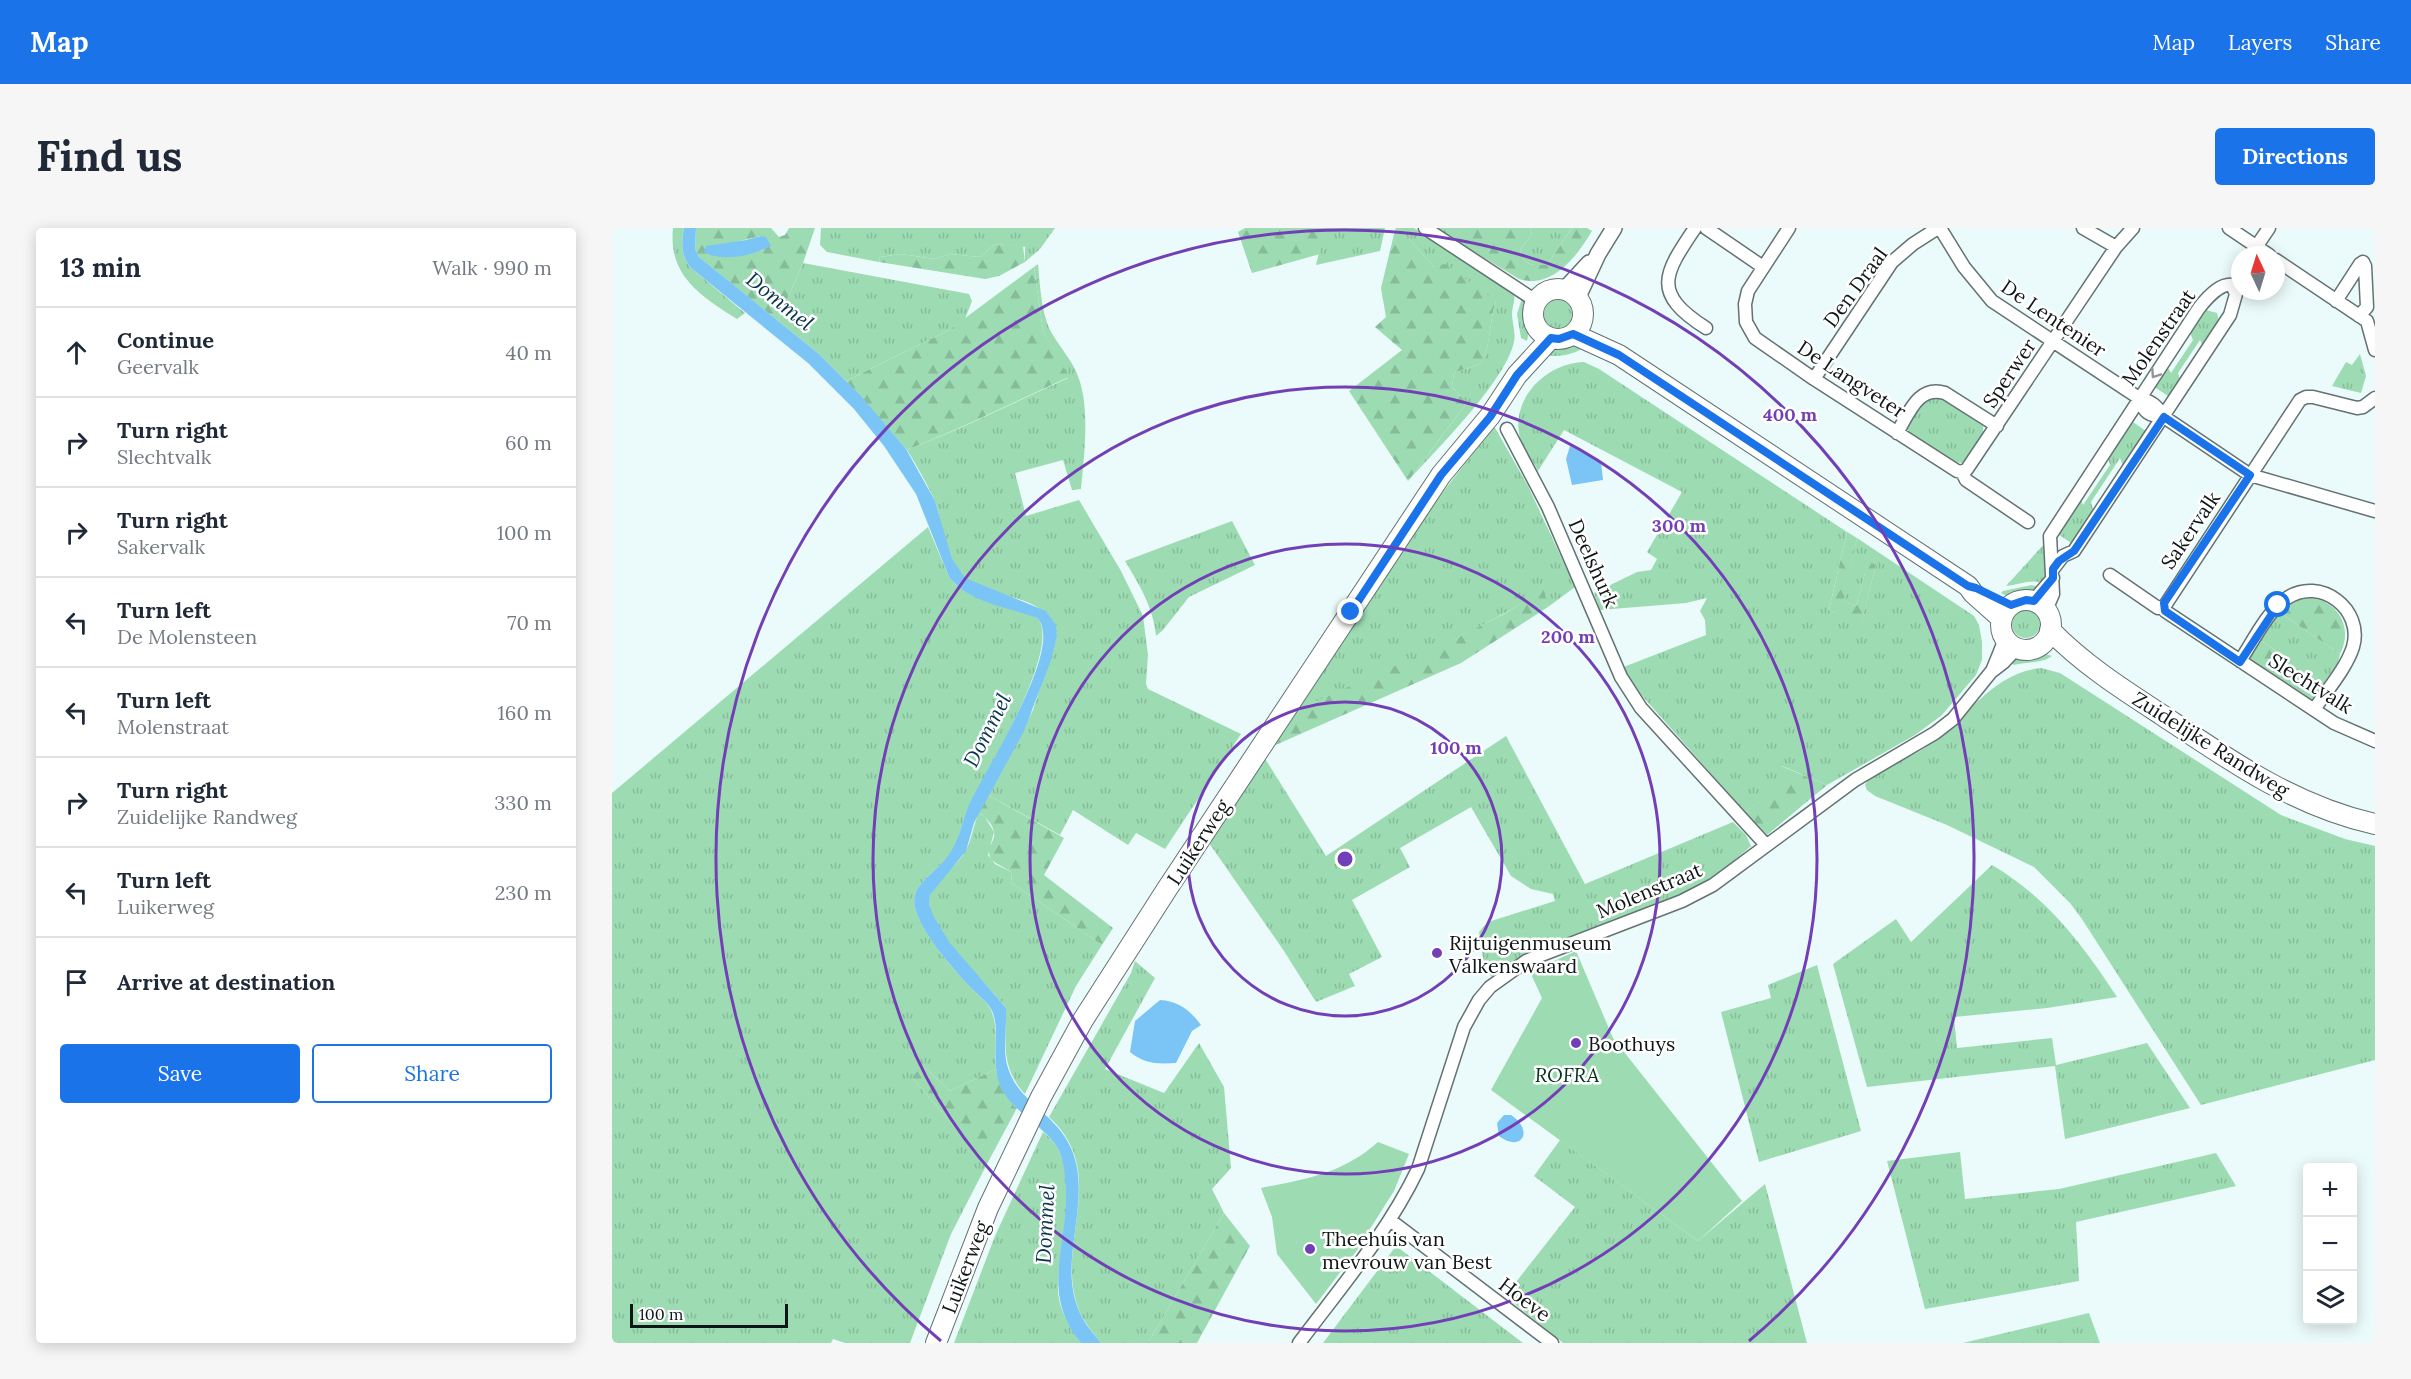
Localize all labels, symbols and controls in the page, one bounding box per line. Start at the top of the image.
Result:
text: Map [30,24,89,60]
text: Map [2152,29,2195,56]
text: Layers [2228,29,2292,56]
text: Share [2325,29,2381,56]
button: Directions [2215,128,2375,185]
text: Find us [36,129,182,183]
street label: Den Draal [1818,242,1892,332]
north arrow [2231,246,2285,300]
text: 13 min [60,251,141,284]
text: Walk · 990 m [432,255,552,280]
water label: Dommel [741,266,819,336]
street label: De Lentenier [1997,274,2112,362]
street label: Molenstraat [2116,284,2201,390]
text: Continue [117,326,214,354]
street label: Sperwer [1977,333,2041,412]
street label: De Langveter [1793,335,1911,424]
icon: ahead [60,336,93,369]
text: 40 m [506,340,552,365]
text: Geervalk [117,354,199,379]
one-way arrow [2152,367,2163,378]
text: 400 m [1763,403,1817,426]
text: Turn right [117,416,228,444]
icon: right [60,426,93,459]
text: 60 m [505,430,552,455]
text: Slechtvalk [117,444,211,469]
street label: Sakervalk [2155,486,2225,574]
text: Turn right [117,506,228,534]
text: 300 m [1652,514,1707,537]
street label: Deelshurk [1563,515,1625,611]
icon: right [60,516,93,549]
text: 100 m [497,520,552,545]
text: Sakervalk [117,534,205,559]
route start [2264,591,2290,617]
text: Turn left [117,596,211,624]
route end [1337,598,1363,624]
icon: left [60,606,93,639]
text: 70 m [507,610,552,635]
text: De Molensteen [117,624,257,649]
text: 200 m [1541,625,1595,648]
street label: Slechtvalk [2264,647,2358,719]
text: Turn left [117,686,211,714]
street label: Zuidelijke Randweg [2128,686,2295,803]
water label: Dommel [957,689,1017,771]
icon: left [60,696,93,729]
text: 160 m [498,700,552,725]
text: Molenstraat [117,714,229,739]
text: 100 m [1430,736,1482,759]
text: Turn right [117,776,228,804]
icon: right [60,786,93,819]
text: 330 m [494,790,552,815]
street label: Luikerweg [1161,794,1235,890]
text: Zuidelijke Randweg [117,804,297,829]
centre of rings [1335,849,1355,869]
street label: Molenstraat [1593,856,1706,923]
text: Turn left [117,866,211,894]
icon: left [60,876,93,909]
text: 230 m [495,880,552,905]
text: Luikerweg [117,894,214,919]
place label: Rijtuigenmuseum Valkenswaard [1448,930,1612,978]
marker: Rijtuigenmuseum Valkenswaard [1430,946,1444,960]
icon: arrive [60,966,93,999]
text: Arrive at destination [117,968,335,996]
place label: Boothuys [1588,1031,1675,1056]
marker: Boothuys [1569,1036,1583,1050]
button: Save [60,1044,300,1103]
button: Share [312,1044,552,1103]
park label: ROFRA [1535,1062,1600,1087]
map controls [2303,1163,2357,1325]
button: + [2303,1163,2357,1217]
water label: Dommel [1029,1184,1061,1264]
street label: Luikerweg [936,1216,994,1317]
button: − [2303,1217,2357,1271]
place label: Theehuis van mevrouw van Best [1322,1226,1492,1274]
marker: Theehuis van mevrouw van Best [1303,1242,1317,1256]
street label: Hoeve [1494,1271,1556,1327]
button: layers [2303,1271,2357,1325]
scale bar [630,1301,788,1328]
text: 100 m [639,1304,683,1324]

